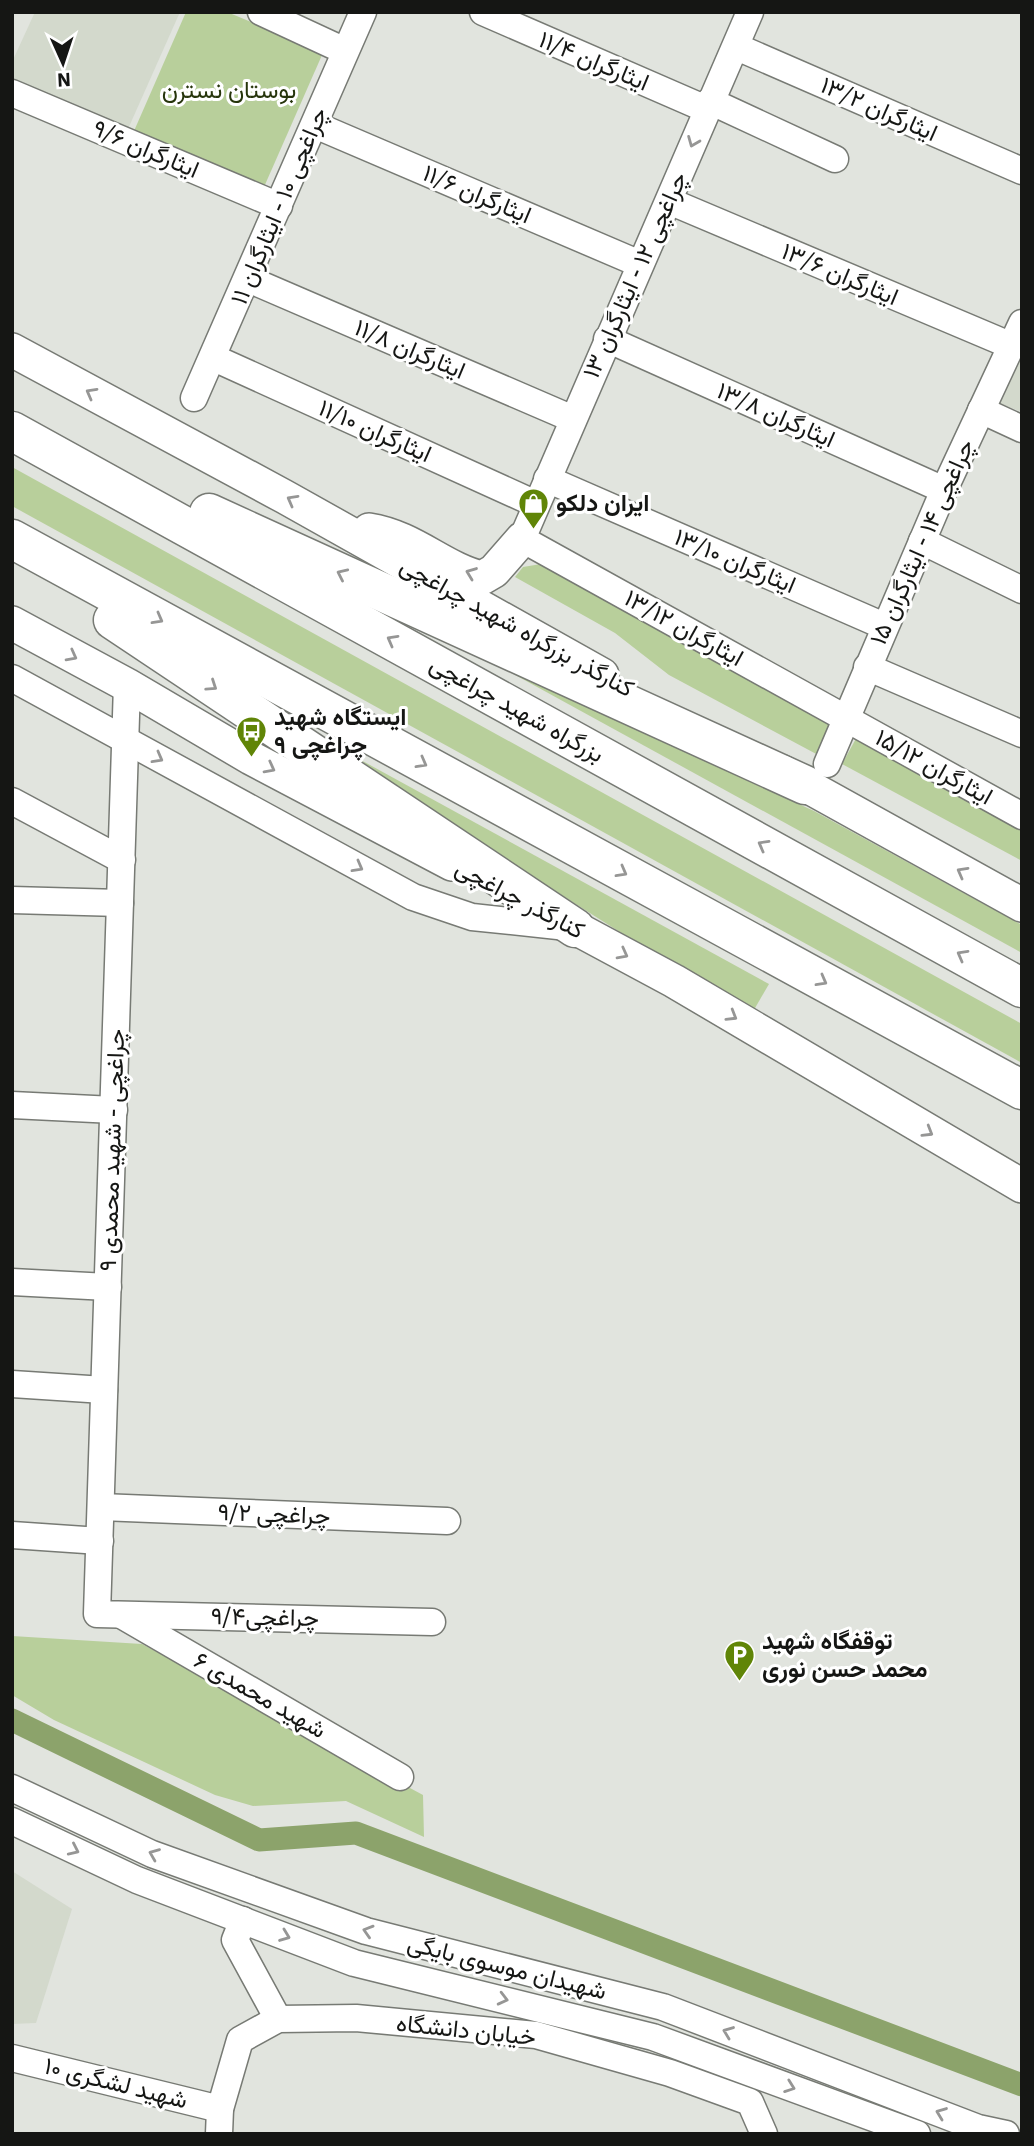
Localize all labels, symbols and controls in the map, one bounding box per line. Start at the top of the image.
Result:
street label: ایثارگران ۱۱/۴ [534,22,654,98]
north arrow [28,28,98,98]
text: N [56,68,71,92]
street label: ایثارگران ۱۳/۲ [816,68,943,148]
park label: بوستان نسترن [162,73,296,105]
street label: چراغچی ۱۰ - ایثارگران ۱۱ [222,102,335,310]
street label: ایثارگران ۹/۶ [88,111,205,185]
one-way arrow [687,135,701,147]
street label: ایثارگران ۱۱/۶ [418,156,537,230]
street label: چراغچی ۱۲ - ایثارگران ۱۳ [574,166,695,383]
street label: ایثارگران ۱۳/۶ [777,234,904,312]
street label: ایثارگران ۱۱/۸ [350,310,471,386]
street label: ایثارگران ۱۳/۸ [712,374,841,454]
one-way arrow [86,388,98,402]
street label: ایثارگران ۱۱/۱۰ [314,391,437,469]
street label: چراغچی ۱۴ - ایثارگران ۱۵ [861,434,982,650]
shop icon: ایران دلکو [516,486,550,530]
place label: ایران دلکو [556,486,650,518]
one-way arrow [286,495,299,508]
street label: ایثارگران ۱۳/۱۰ [670,520,801,600]
street label: کنارگذر بزرگراه شهید چراغچی [394,548,640,705]
one-way arrow [337,568,349,582]
one-way arrow [465,568,477,582]
street label: ایثارگران ۱۳/۱۲ [619,581,750,673]
one-way arrow [151,611,163,624]
one-way arrow [387,635,400,648]
street label: بزرگراه شهید چراغچی [424,647,610,770]
one-way arrow [65,648,78,661]
one-way arrow [204,677,217,690]
place label: ایستگاه شهید چراغچی ۹ [274,700,406,761]
bus stop icon: ایستگاه شهید چراغچی ۹ [234,714,268,758]
street label: ایثارگران ۱۵/۱۲ [870,721,999,812]
one-way arrow [151,750,163,763]
one-way arrow [415,755,428,768]
one-way arrow [263,760,275,774]
one-way arrow [758,840,770,853]
street label: کنارگذر چراغچی [450,851,591,946]
one-way arrow [351,859,363,872]
one-way arrow [615,864,627,877]
one-way arrow [957,867,969,880]
one-way arrow [616,945,629,959]
one-way arrow [957,950,969,963]
one-way arrow [815,973,827,986]
one-way arrow [725,1007,738,1020]
street label: ۹ چراغچی - شهید محمدی [91,1028,132,1272]
one-way arrow [920,1124,933,1137]
street label: ۹/۲ چراغچی [217,1495,331,1532]
street label: ۹/۴چراغچی [211,1599,319,1634]
place label: توقفگاه شهید محمد حسن نوری [762,1624,928,1684]
parking icon: توقفگاه شهید محمد حسن نوری [722,1638,756,1682]
street label: شهید محمدی ۶ [188,1643,333,1745]
one-way arrow [67,1842,79,1856]
one-way arrow [149,1848,162,1862]
one-way arrow [362,1925,374,1940]
street label: شهیدان موسوی بایگی [404,1926,610,2006]
one-way arrow [278,1928,290,1942]
one-way arrow [497,1991,509,2006]
street label: خیابان دانشگاه [395,2006,538,2052]
one-way arrow [723,2027,735,2041]
street label: شهید لشگری ۱۰ [41,2049,191,2115]
one-way arrow [784,2079,796,2093]
one-way arrow [935,2108,947,2122]

